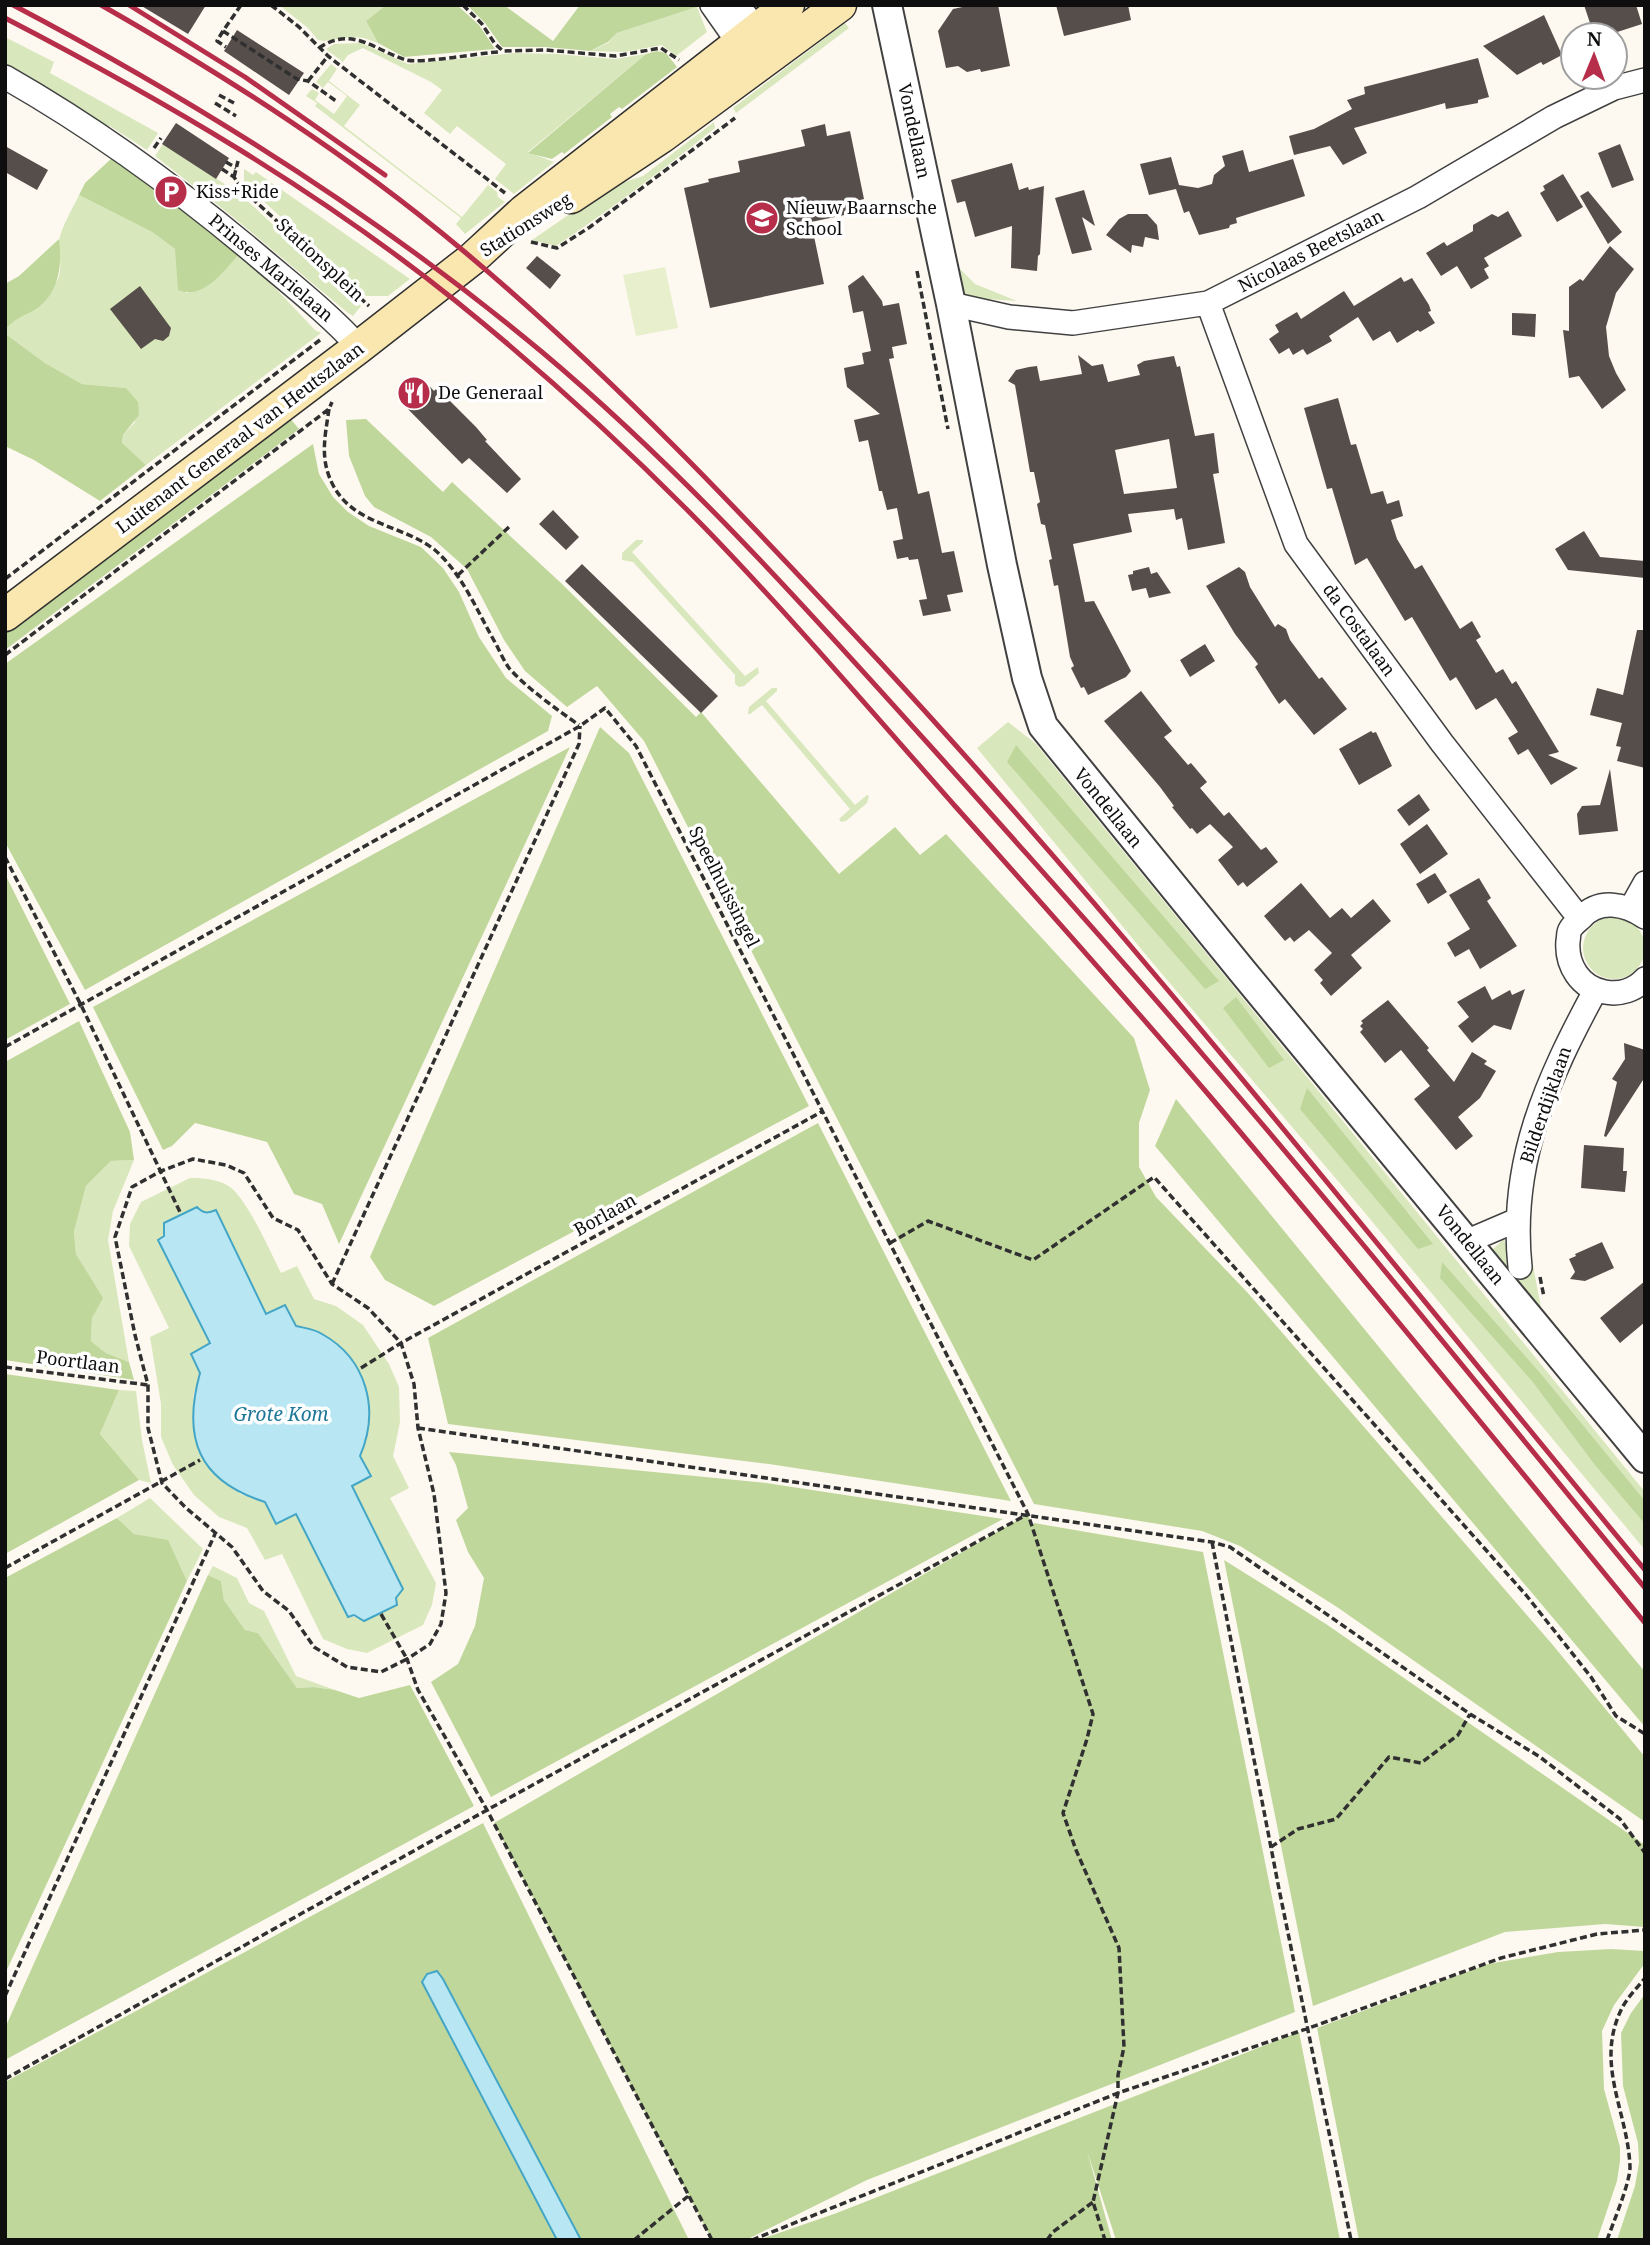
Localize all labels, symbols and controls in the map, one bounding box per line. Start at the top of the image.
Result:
north arrow [1559,21,1629,91]
text: N [1587,26,1602,52]
street label: Vondellaan [893,81,937,181]
parking icon: Kiss+Ride [152,173,190,211]
place label: Kiss+Ride [196,179,279,203]
street label: Stationsweg [475,186,576,262]
place label: Nieuw Baarnsche School [786,195,937,240]
school or university icon: Nieuw Baarnsche School [743,199,781,237]
street label: Nicolaas Beetslaan [1234,203,1388,297]
street label: Prinses Marielaan [204,208,339,327]
street label: Stationsplein [272,212,370,307]
street label: Luitenant Generaal van Heutszlaan [111,336,368,538]
restaurant icon: De Generaal [395,374,433,412]
place label: De Generaal [438,380,544,404]
street label: da Costalaan [1318,578,1402,681]
street label: Vondellaan [1069,762,1149,853]
street label: Speelhuissingel [684,822,766,952]
street label: Bilderdijklaan [1514,1043,1576,1166]
street label: Borlaan [569,1187,640,1241]
street label: Vondellaan [1431,1199,1511,1290]
street label: Poortlaan [35,1344,122,1378]
water label: Grote Kom [233,1401,329,1427]

